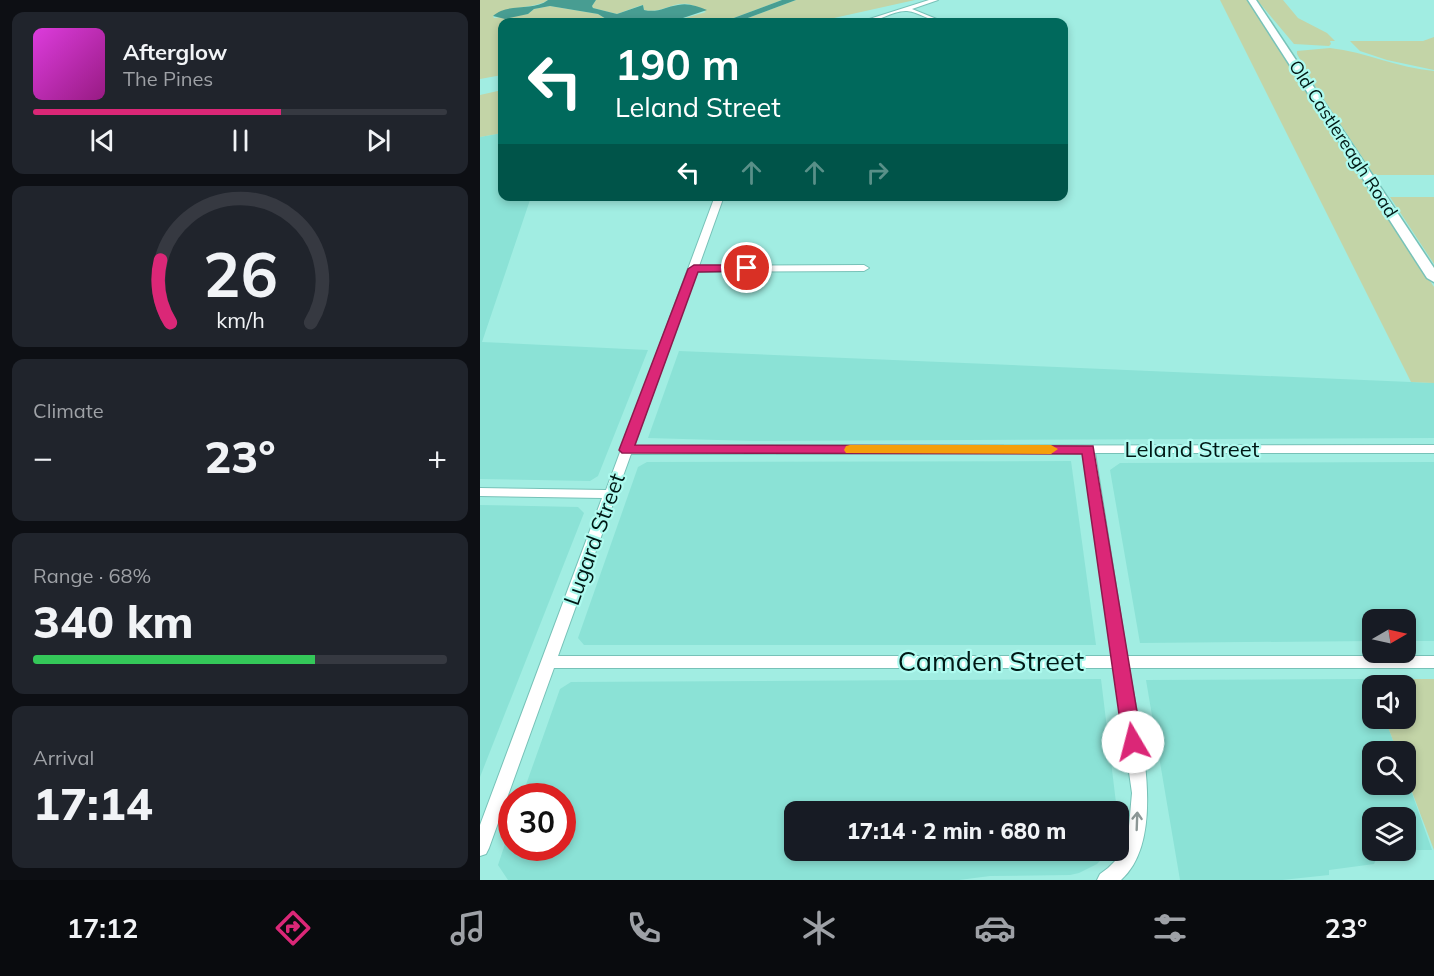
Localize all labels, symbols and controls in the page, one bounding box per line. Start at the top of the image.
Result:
text: Afterglow [123,38,227,66]
text: 190 m [615,38,740,91]
icon: left [516,42,594,120]
street label: Old Castlereagh Road [1284,56,1403,222]
text: The Pines [123,66,213,91]
text: Leland Street [615,90,781,124]
icon: previous [86,124,119,157]
icon: pause [224,124,257,157]
icon: next [362,124,395,157]
icon: left [672,156,705,189]
icon: ahead [735,156,768,189]
icon: ahead [798,156,831,189]
icon: right [861,156,894,189]
text: 26 [203,235,277,314]
pin [721,242,772,293]
icon: arrive [730,251,763,284]
text: km/h [216,307,264,334]
text: Climate [33,398,104,423]
text: 23° [204,428,276,484]
street label: Leland Street [1125,435,1260,463]
text: − [33,436,53,477]
text: + [427,436,447,477]
street label: Lugard Street [557,469,631,609]
text: Range · 68% [33,563,151,588]
text: 340 km [33,593,194,649]
north arrow [1362,609,1416,663]
map controls [1362,609,1416,861]
street label: Camden Street [898,644,1084,678]
button: sound [1362,675,1416,729]
position arrow [1101,710,1165,774]
button: search [1362,741,1416,795]
text: Arrival [33,745,94,770]
text: 17:14 [33,775,153,831]
speed limit sign: 30 [498,783,576,861]
button: layers [1362,807,1416,861]
one-way arrow [1132,812,1143,832]
text: 17:14 · 2 min · 680 m [847,817,1066,845]
icon: directions [272,907,314,949]
icon: music [447,907,489,949]
icon: phone [623,907,665,949]
icon: climate [798,907,840,949]
icon: car [974,907,1016,949]
icon: filters [1149,907,1191,949]
text: 17:12 [67,911,138,945]
text: 23° [1325,911,1367,945]

